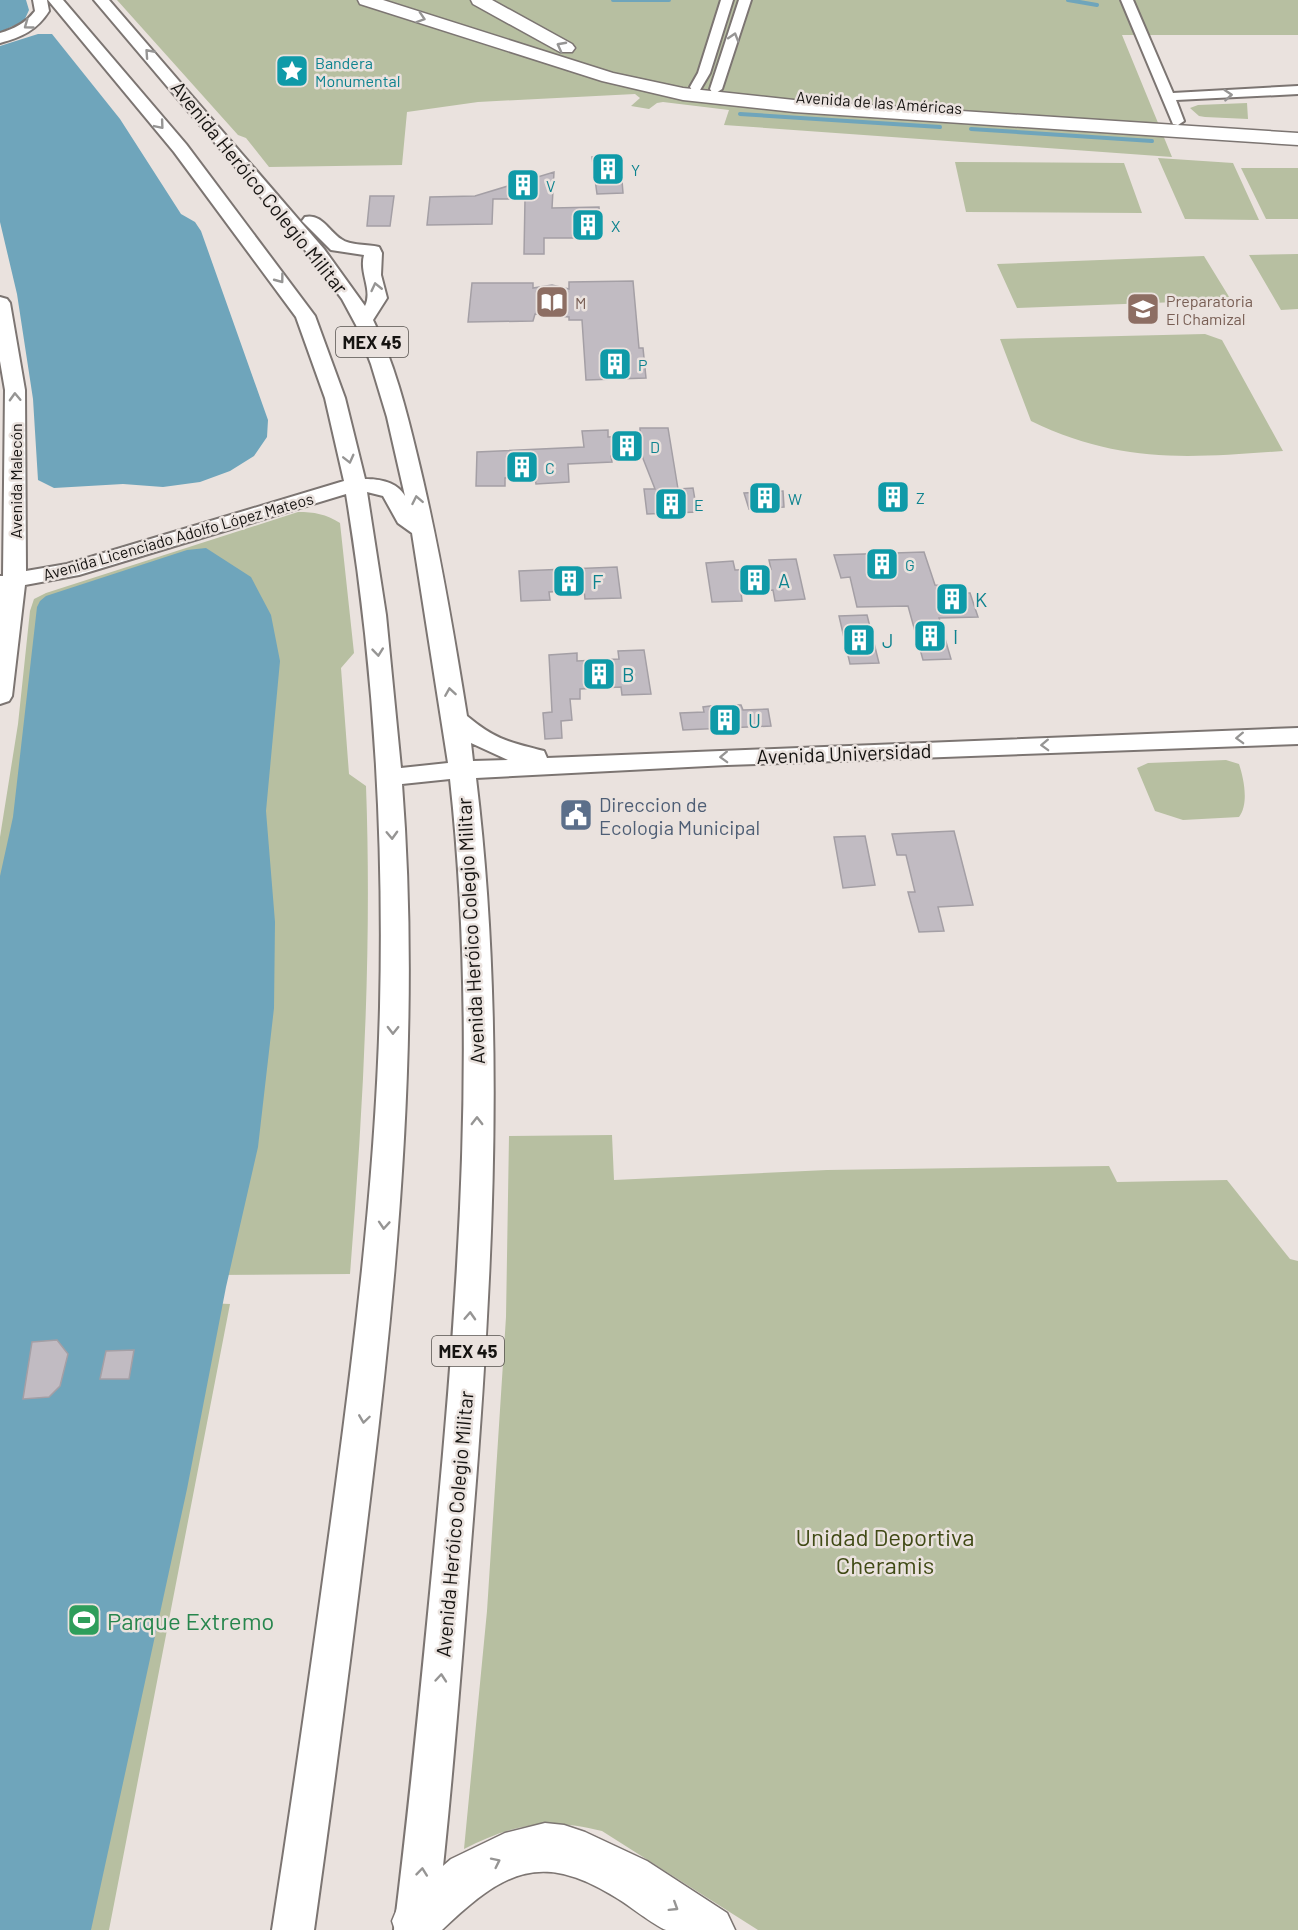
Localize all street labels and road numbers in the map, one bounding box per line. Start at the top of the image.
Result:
street label: Avenida Heróico Colegio Militar [167,76,353,298]
street label: Avenida de las Américas [795,87,963,117]
road number: MEX 45 [336,327,408,357]
street label: Avenida Malecón [6,423,25,539]
street label: Avenida Licenciado Adolfo López Mateos [41,488,315,584]
street label: Avenida Universidad [756,738,932,768]
street label: Avenida Heróico Colegio Militar [451,797,489,1065]
road number: MEX 45 [432,1336,504,1366]
street label: Avenida Heróico Colegio Militar [430,1390,478,1658]

